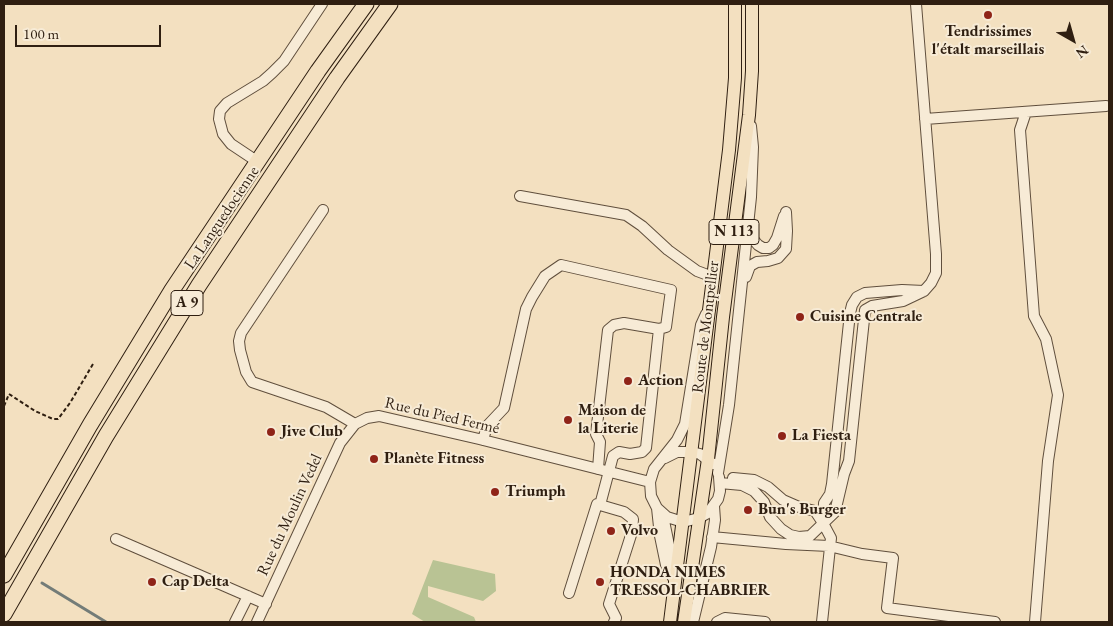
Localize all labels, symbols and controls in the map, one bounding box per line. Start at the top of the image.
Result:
marker: Tendrissimes l'étalt marseillais [982,9,994,21]
scale bar [18,15,164,47]
north arrow [1048,15,1098,65]
place label: Tendrissimes l'étalt marseillais [932,22,1044,60]
text: 100 m [23,24,59,43]
text: N [1072,41,1092,62]
street label: La Languedocienne [180,163,264,273]
road number: N 113 [709,220,759,244]
street label: Route de Montpellier [688,260,724,394]
road number: A 9 [171,290,203,316]
place label: Cuisine Centrale [810,307,922,327]
marker: Cuisine Centrale [794,311,806,323]
place label: Action [638,371,684,391]
marker: Action [622,375,634,387]
street label: Rue du Pied Fermé [383,393,501,439]
place label: Maison de la Literie [578,401,646,439]
marker: Maison de la Literie [562,414,574,426]
place label: Jive Club [281,422,343,442]
marker: Jive Club [265,426,277,438]
place label: La Fiesta [792,426,851,446]
marker: La Fiesta [776,430,788,442]
place label: Planète Fitness [384,449,484,469]
street label: Rue du Moulin Vedel [253,451,327,579]
marker: Planète Fitness [368,453,380,465]
place label: Triumph [505,482,566,502]
marker: Triumph [489,486,501,498]
place label: Bun's Burger [758,500,846,520]
marker: Bun's Burger [742,504,754,516]
place label: Volvo [621,521,658,541]
marker: Volvo [605,525,617,537]
place label: HONDA NIMES TRESSOL-CHABRIER [610,563,770,601]
place label: Cap Delta [162,572,229,592]
marker: Cap Delta [146,576,158,588]
marker: HONDA NIMES TRESSOL-CHABRIER [594,576,606,588]

